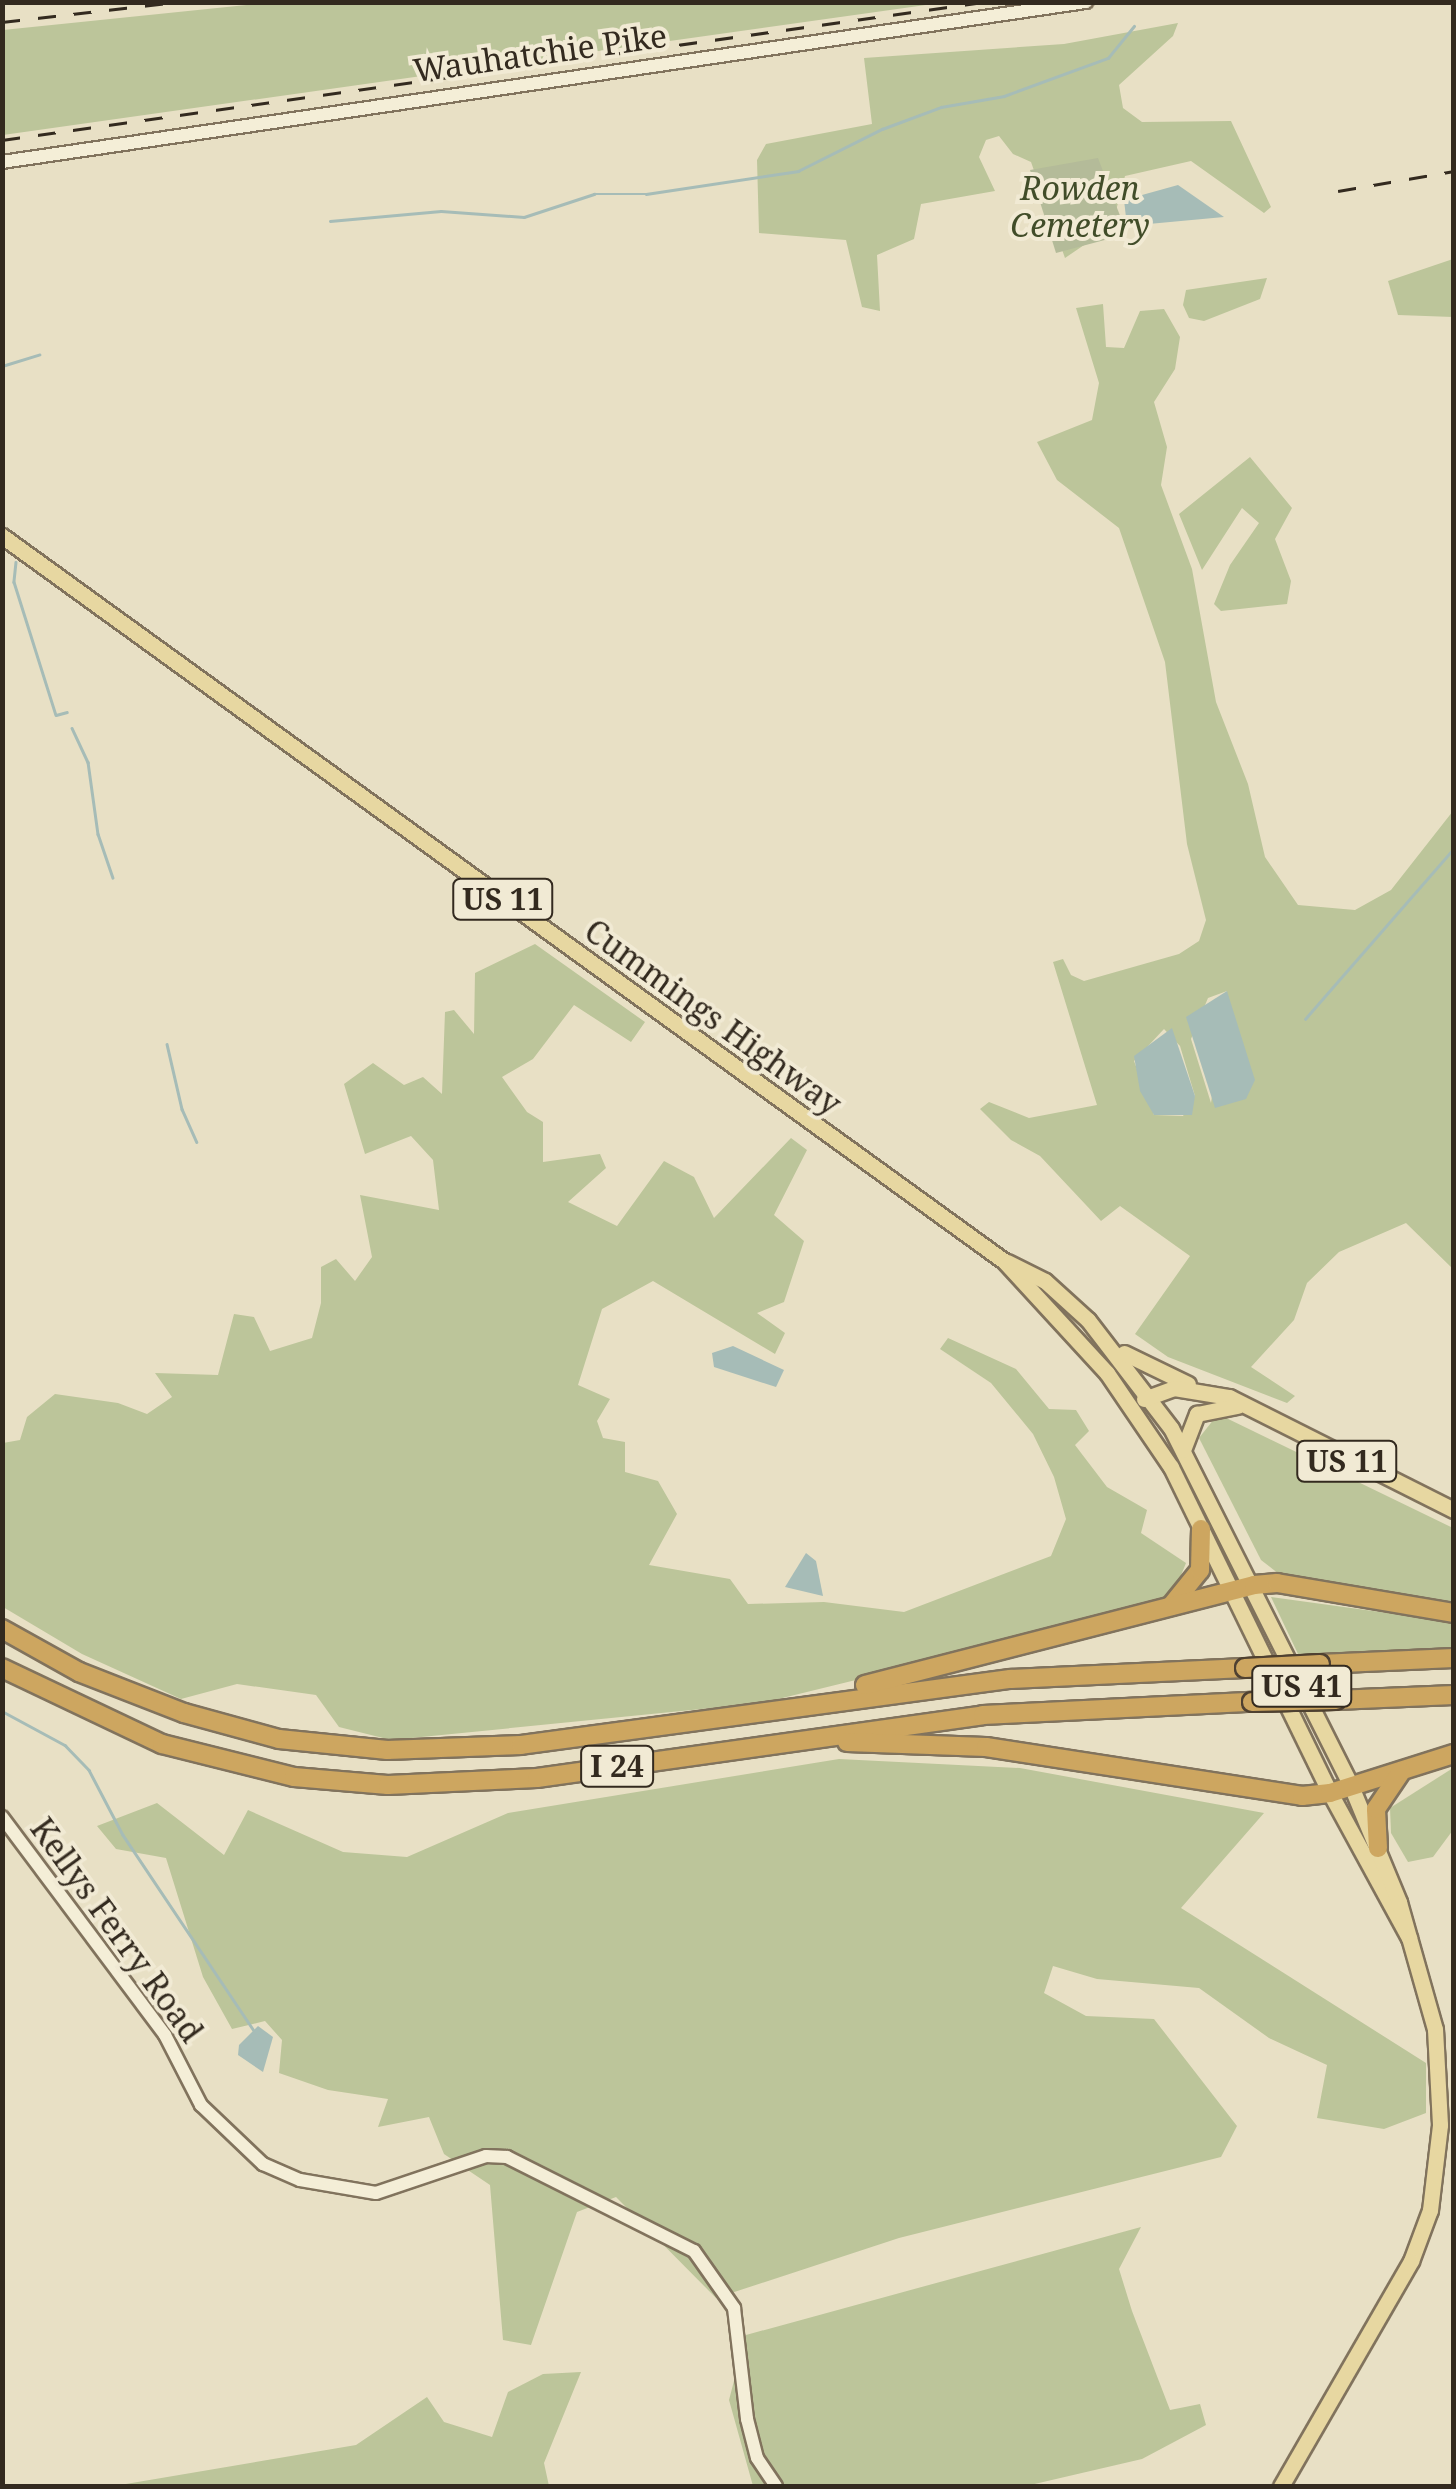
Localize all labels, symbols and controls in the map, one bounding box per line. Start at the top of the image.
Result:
street label: Wauhatchie Pike [411,16,669,90]
park label: Rowden Cemetery [1010,170,1150,245]
road number: US 11 [450,874,556,924]
street label: Cummings Highway [577,911,849,1123]
road number: US 11 [1294,1436,1400,1486]
road number: US 41 [1250,1661,1354,1711]
road number: I 24 [580,1741,654,1791]
street label: Kellys Ferry Road [23,1810,211,2050]

